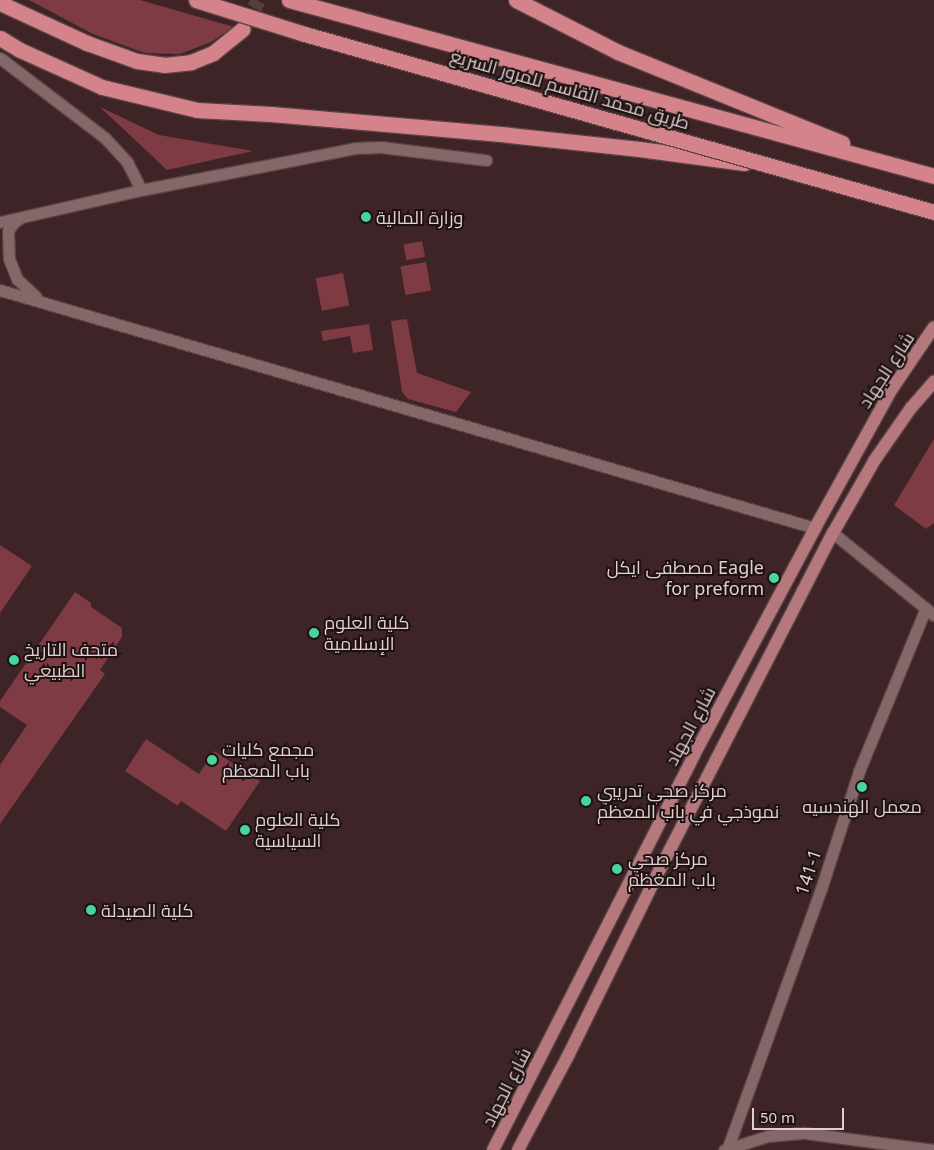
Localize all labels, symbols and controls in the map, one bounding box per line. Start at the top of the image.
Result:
street label: طريق محمد القاسم للمرور السريع [448,44,692,134]
place label: وزارة المالية [376,206,463,228]
marker: وزارة المالية [360,211,372,223]
street label: شارع الجهاد [854,328,918,412]
place label: مصطفى ايكل Eagle for preform [607,557,764,600]
marker: مصطفى ايكل Eagle for preform [768,572,780,584]
place label: كلية العلوم الإسلامية [324,612,410,654]
marker: كلية العلوم الإسلامية [308,627,320,639]
place label: متحف التاريخ الطبيعي [24,639,118,682]
marker: متحف التاريخ الطبيعي [8,654,20,666]
street label: شارع الجهاد [660,683,720,769]
place label: مجمع كليات باب المعظم [222,739,314,782]
marker: مجمع كليات باب المعظم [206,754,218,766]
place label: مركز صحي تدريبي نموذجي في باب المعظم [597,780,779,822]
marker: معمل الهندسيه [856,781,868,793]
marker: مركز صحي تدريبي نموذجي في باب المعظم [579,794,593,808]
place label: معمل الهندسيه [802,795,922,817]
place label: كلية العلوم السياسية [255,809,341,852]
marker: كلية العلوم السياسية [239,824,251,836]
street label: 141-1 [790,846,826,898]
place label: مركز صحي باب المغظم [628,848,716,891]
marker: مركز صحي باب المغظم [610,862,624,876]
place label: كلية الصيدلة [101,899,194,921]
marker: كلية الصيدلة [85,904,97,916]
street label: شارع الجهاد [477,1044,535,1130]
scale bar [754,1098,846,1130]
text: 50 m [760,1107,795,1127]

